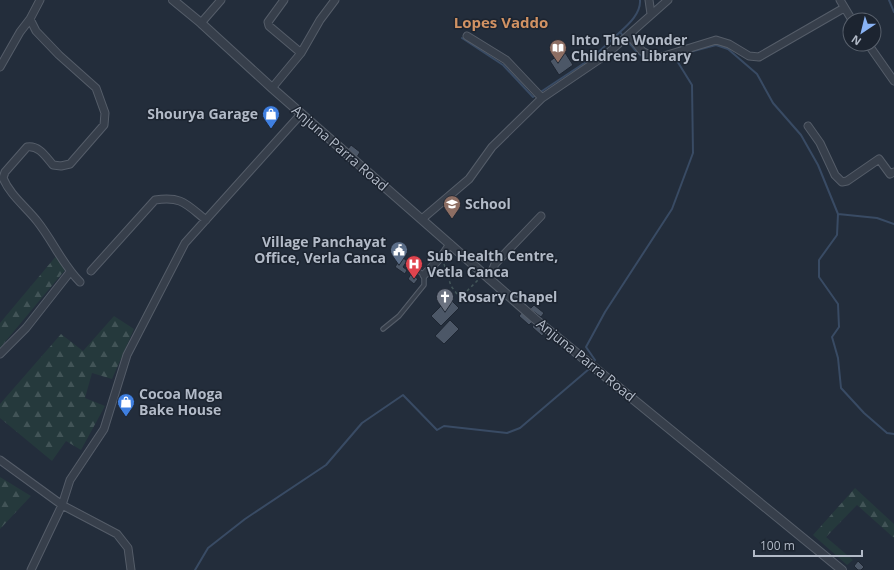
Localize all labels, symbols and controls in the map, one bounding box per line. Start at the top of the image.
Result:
district label: Lopes Vaddo [454,12,548,32]
north arrow [842,12,882,52]
place label: Into The Wonder Childrens Library [571,30,691,65]
text: N [848,32,864,49]
library icon: Into The Wonder Childrens Library [548,38,568,63]
street label: Anjuna Parra Road [288,100,393,195]
place label: Shourya Garage [147,104,258,123]
shop icon: Shourya Garage [261,104,281,129]
school or university icon: School [442,194,462,219]
place label: School [465,194,511,213]
place label: Village Panchayat Office, Verla Canca [254,232,386,267]
public building icon: Village Panchayat Office, Verla Canca [389,240,409,265]
place label: Sub Health Centre, Vetla Canca [427,246,558,281]
hospital icon: Sub Health Centre, Vetla Canca [404,254,424,279]
church icon: Rosary Chapel [435,287,455,312]
place label: Rosary Chapel [458,287,557,306]
street label: Anjuna Parra Road [533,314,640,405]
place label: Cocoa Moga Bake House [139,384,223,419]
shop icon: Cocoa Moga Bake House [116,392,136,417]
scale bar [754,532,862,558]
text: 100 m [760,537,795,554]

